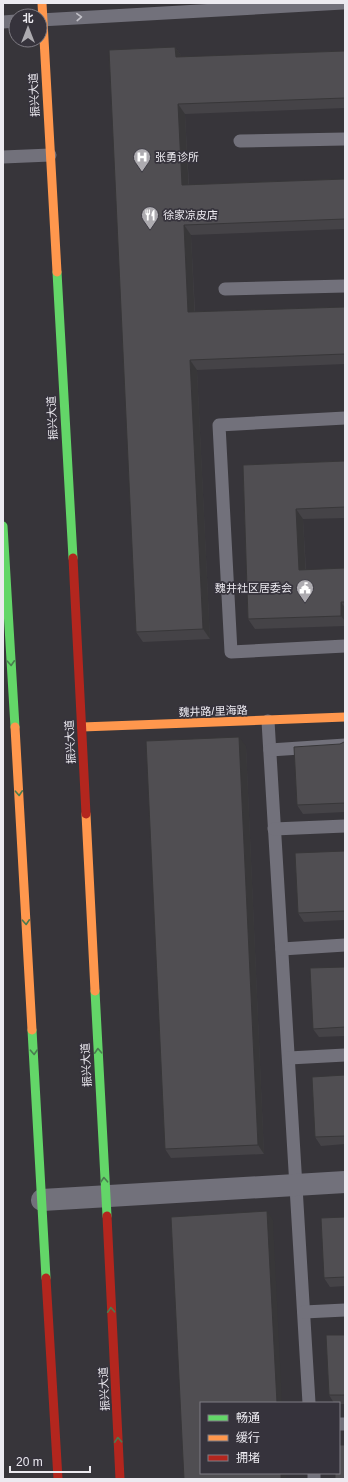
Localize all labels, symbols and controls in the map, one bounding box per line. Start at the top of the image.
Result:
north arrow [8,8,48,48]
text: 北 [23,12,34,24]
one-way arrow [76,13,82,22]
street label: 振兴大道 [27,73,41,117]
hospital icon: 张勇诊所 [132,147,152,172]
place label: 张勇诊所 [155,151,199,163]
restaurant icon: 徐家凉皮店 [140,205,160,230]
place label: 徐家凉皮店 [163,209,218,221]
street label: 振兴大道 [45,396,59,440]
public building icon: 魏井社区居委会 [295,578,315,603]
place label: 魏井社区居委会 [215,582,292,594]
one-way arrow [7,660,15,666]
street label: 魏井路/里海路 [178,704,248,718]
street label: 振兴大道 [63,720,77,764]
one-way arrow [14,790,23,796]
one-way arrow [22,919,30,925]
street label: 振兴大道 [79,1043,93,1087]
one-way arrow [93,1048,102,1054]
one-way arrow [29,1049,38,1055]
one-way arrow [100,1177,109,1183]
one-way arrow [107,1307,116,1313]
street label: 振兴大道 [97,1367,111,1411]
legend [200,1402,340,1474]
text: 畅通 [236,1411,260,1425]
text: 缓行 [236,1431,260,1445]
one-way arrow [114,1437,123,1443]
scale bar [10,1448,90,1474]
text: 拥堵 [236,1451,260,1465]
text: 20 m [16,1455,43,1469]

